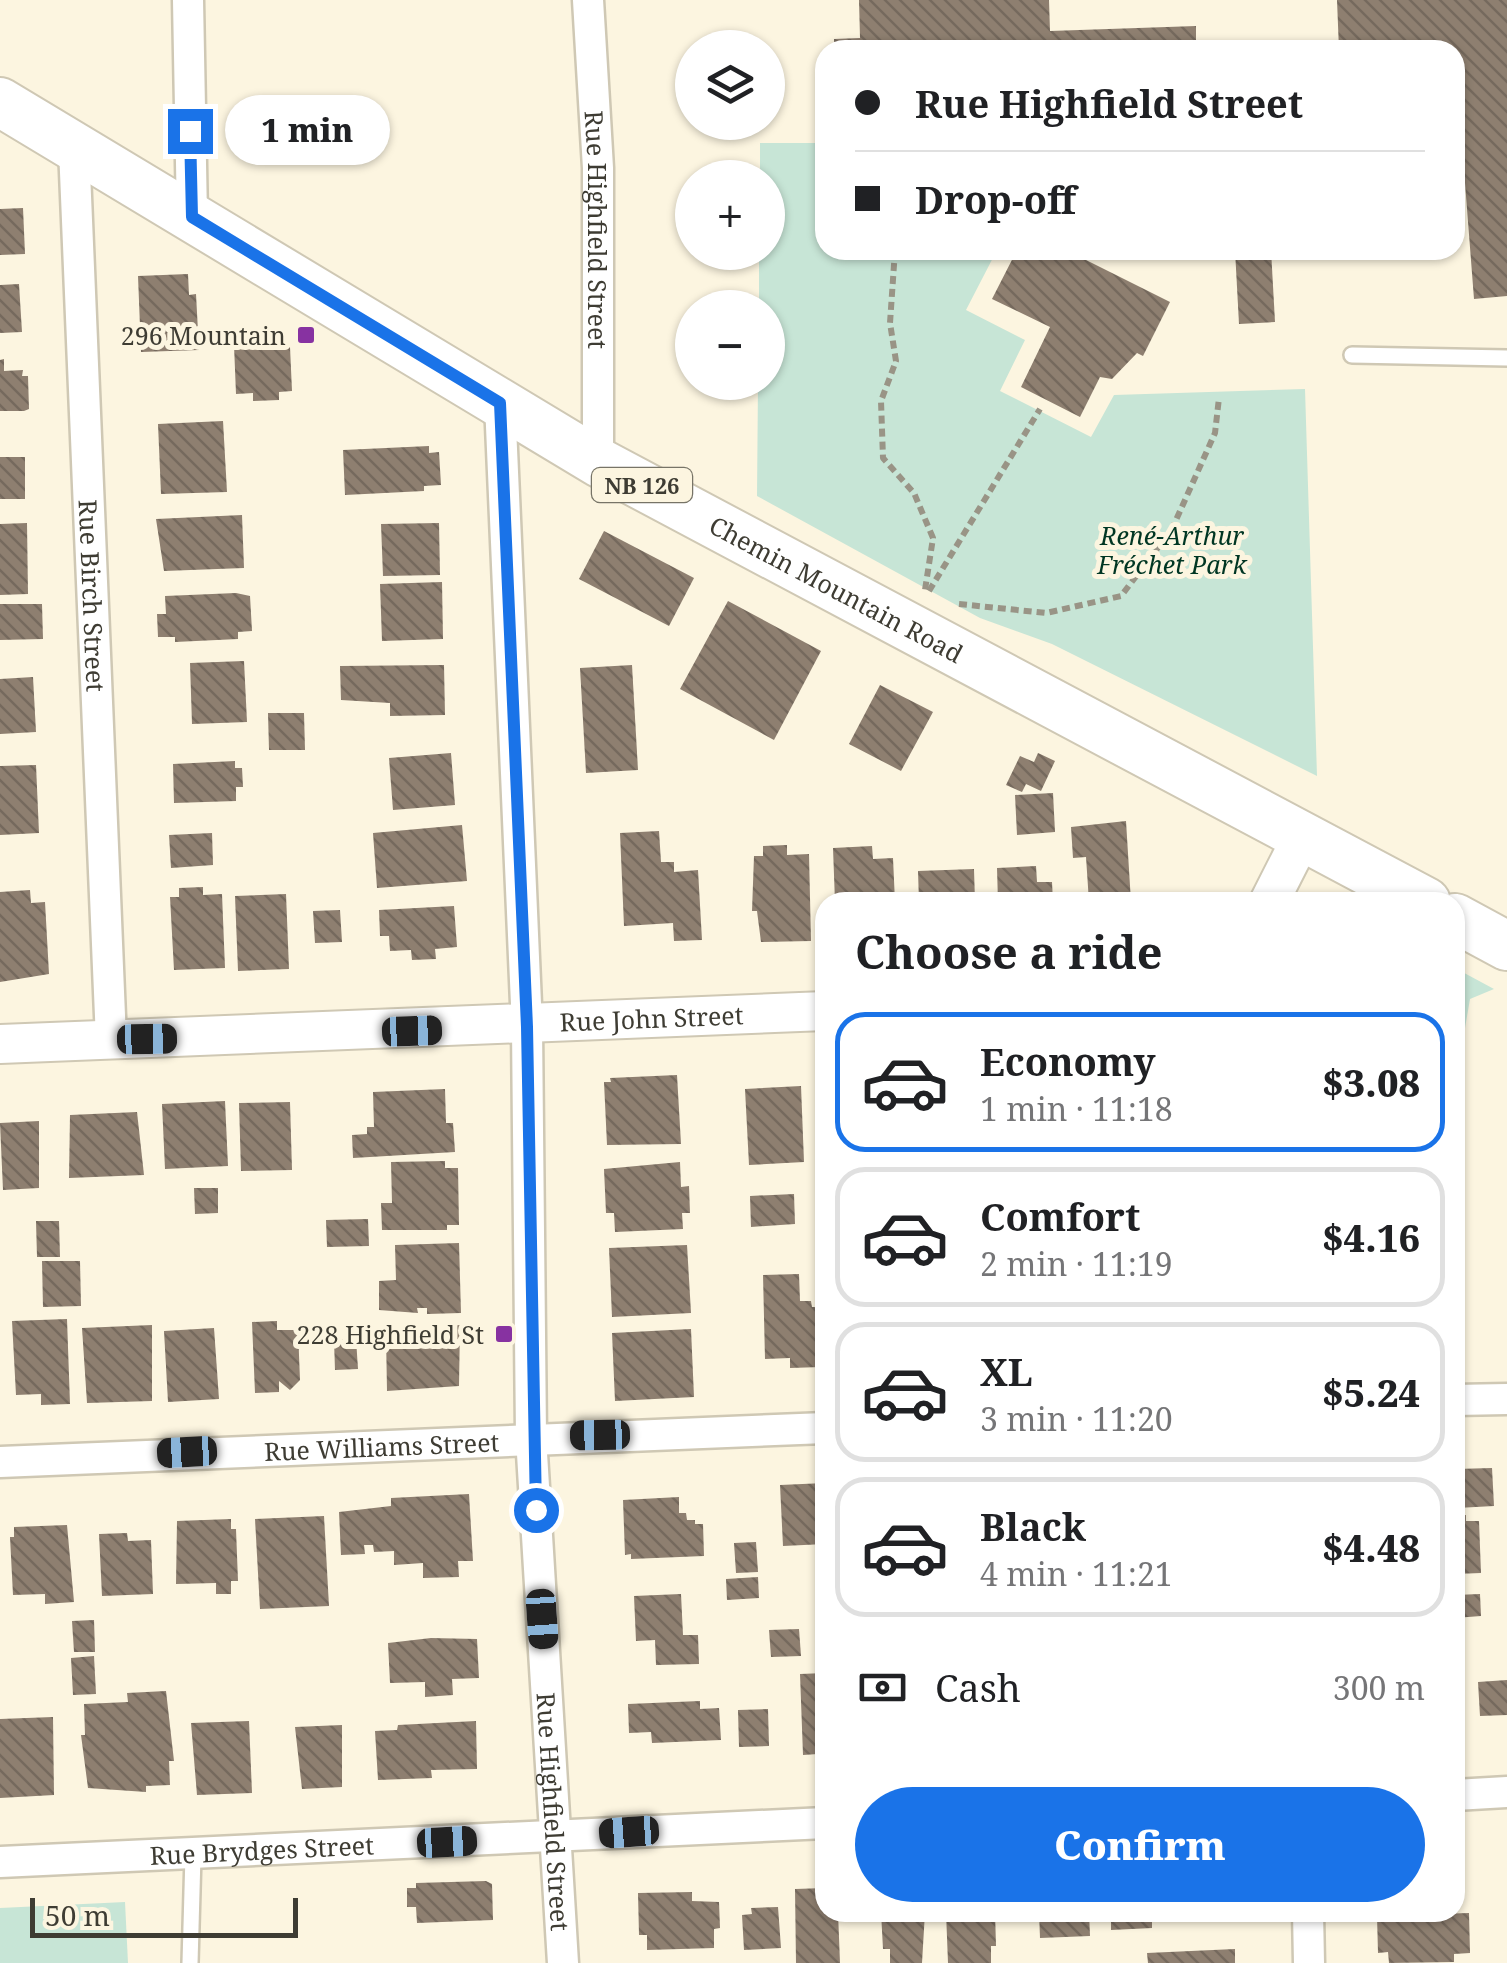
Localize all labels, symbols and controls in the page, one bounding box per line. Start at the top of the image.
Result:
map controls [675,30,785,400]
button: layers [675,30,785,140]
text: Rue Highfield Street [915,77,1303,129]
callout: 1 min [225,96,390,166]
text: 1 min [262,108,353,151]
route end [168,109,213,154]
street label: Rue Highfield Street [578,109,615,349]
button: + [675,160,785,270]
text: Drop-off [915,173,1076,225]
button: − [675,290,785,400]
place label: 296 Mountain [121,318,286,352]
marker: 296 Mountain [295,324,317,346]
road number: NB 126 [592,468,692,502]
street label: Rue Birch Street [72,499,114,693]
street label: Chemin Mountain Road [704,507,969,670]
park label: René-Arthur Fréchet Park [1096,518,1247,581]
text: Choose a ride [855,921,1163,982]
street label: Rue John Street [559,997,744,1039]
car [381,1015,443,1047]
car [117,1023,177,1055]
text: Economy [980,1035,1156,1087]
icon: car [860,1037,950,1127]
text: $3.08 [1322,1056,1420,1108]
text: 1 min · 11:18 [980,1087,1173,1130]
text: Comfort [980,1190,1140,1242]
icon: car [860,1192,950,1282]
text: $4.16 [1322,1211,1420,1263]
text: 2 min · 11:19 [980,1242,1173,1285]
place label: 228 Highfield St [296,1317,484,1351]
marker: 228 Highfield St [493,1323,515,1345]
text: XL [980,1345,1033,1397]
icon: car [860,1347,950,1437]
text: $5.24 [1322,1366,1420,1418]
text: 3 min · 11:20 [980,1397,1173,1440]
car [570,1419,630,1451]
street label: Rue Williams Street [263,1424,500,1468]
car [156,1435,218,1469]
route start [514,1488,559,1533]
text: Black [980,1500,1086,1552]
icon: car [860,1502,950,1592]
text: $4.48 [1322,1521,1420,1573]
text: 4 min · 11:21 [980,1552,1173,1595]
car [525,1588,559,1650]
icon: cash [855,1660,910,1715]
text: Cash [935,1661,1021,1713]
text: 300 m [1333,1666,1425,1709]
street label: Rue Highfield Street [530,1691,578,1932]
button: Confirm [855,1787,1425,1902]
car [598,1815,660,1849]
car [416,1825,478,1859]
street label: Rue Brydges Street [149,1827,375,1872]
scale bar [30,1893,298,1938]
text: 50 m [45,1896,110,1934]

